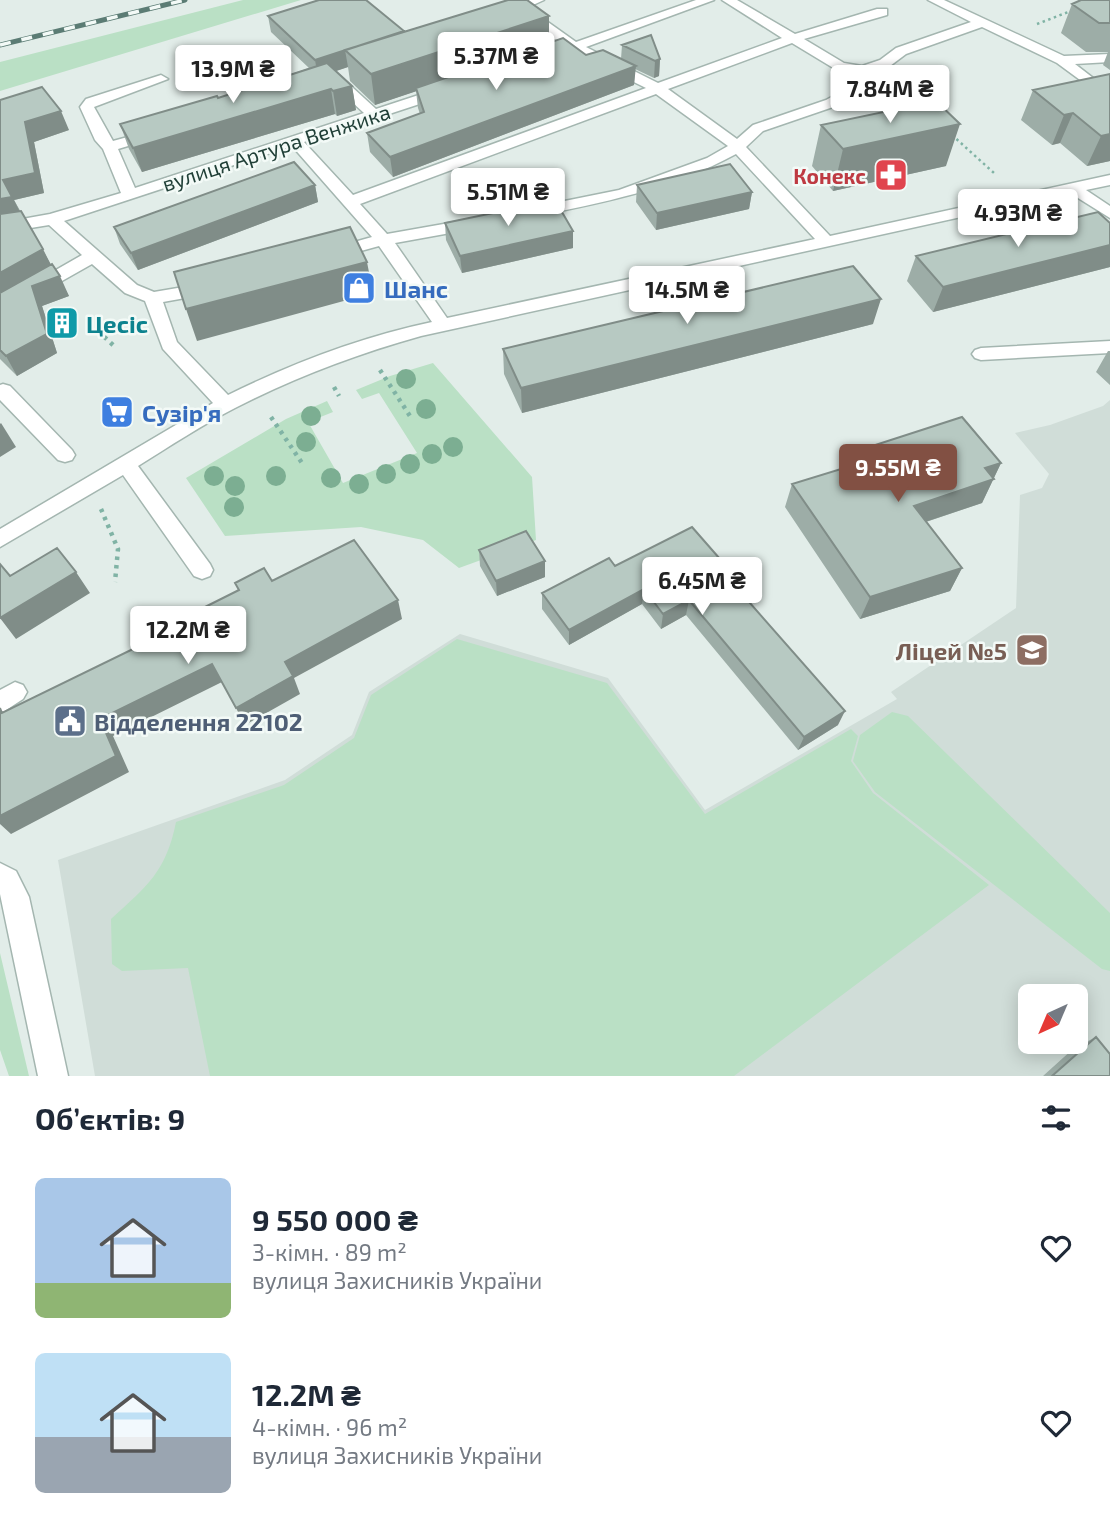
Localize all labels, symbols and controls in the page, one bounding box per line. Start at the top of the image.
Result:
pin: 5.37M ₴ [431,32,561,92]
text: 5.37M ₴ [454,41,538,69]
pin: 13.9M ₴ [168,46,298,105]
text: 13.9M ₴ [191,54,275,82]
pin: 7.84M ₴ [825,66,955,125]
text: 7.84M ₴ [846,74,934,102]
street label: вулиця Артура Венжика [159,98,393,197]
pharmacy icon: Конекс [872,156,910,194]
place label: Конекс [793,163,866,188]
pin: 5.51M ₴ [443,168,573,228]
text: 5.51M ₴ [467,177,549,205]
pin: 4.93M ₴ [953,190,1083,249]
text: 4.93M ₴ [974,198,1062,226]
pin: 14.5M ₴ [622,266,752,326]
shop icon: Шанс [340,269,378,307]
place label: Шанс [384,274,448,303]
text: 14.5M ₴ [645,275,729,303]
building icon: Цесіс [43,304,81,342]
place label: Цесіс [86,309,148,338]
supermarket icon: Сузір'я [98,393,136,431]
place label: Сузір'я [142,398,221,427]
pin: 9.55M ₴ [833,444,963,504]
text: 9.55M ₴ [855,453,941,481]
pin: 6.45M ₴ [637,558,767,617]
text: 6.45M ₴ [658,566,746,594]
pin: 12.2M ₴ [123,606,253,666]
text: 12.2M ₴ [146,615,230,643]
school or university icon: Ліцей №5 [1013,631,1051,669]
place label: Ліцей №5 [896,636,1007,665]
public building icon: Відделення 22102 [51,702,89,740]
place label: Відделення 22102 [94,707,303,736]
north arrow [1018,984,1088,1054]
map controls [1018,984,1088,1054]
icon: filters [1037,1099,1075,1137]
text: Об’єктів: 9 [35,1100,185,1136]
text: 9 550 000 ₴ [252,1201,418,1237]
icon: home [91,1206,175,1290]
icon: heart [1037,1229,1075,1267]
text: 3-кімн. · 89 m² [252,1238,407,1266]
text: вулиця Захисників України [252,1266,542,1294]
text: 12.2M ₴ [252,1376,361,1412]
icon: home [91,1381,175,1465]
icon: heart [1037,1404,1075,1442]
text: 4-кімн. · 96 m² [252,1413,407,1441]
text: вулиця Захисників України [252,1441,542,1469]

